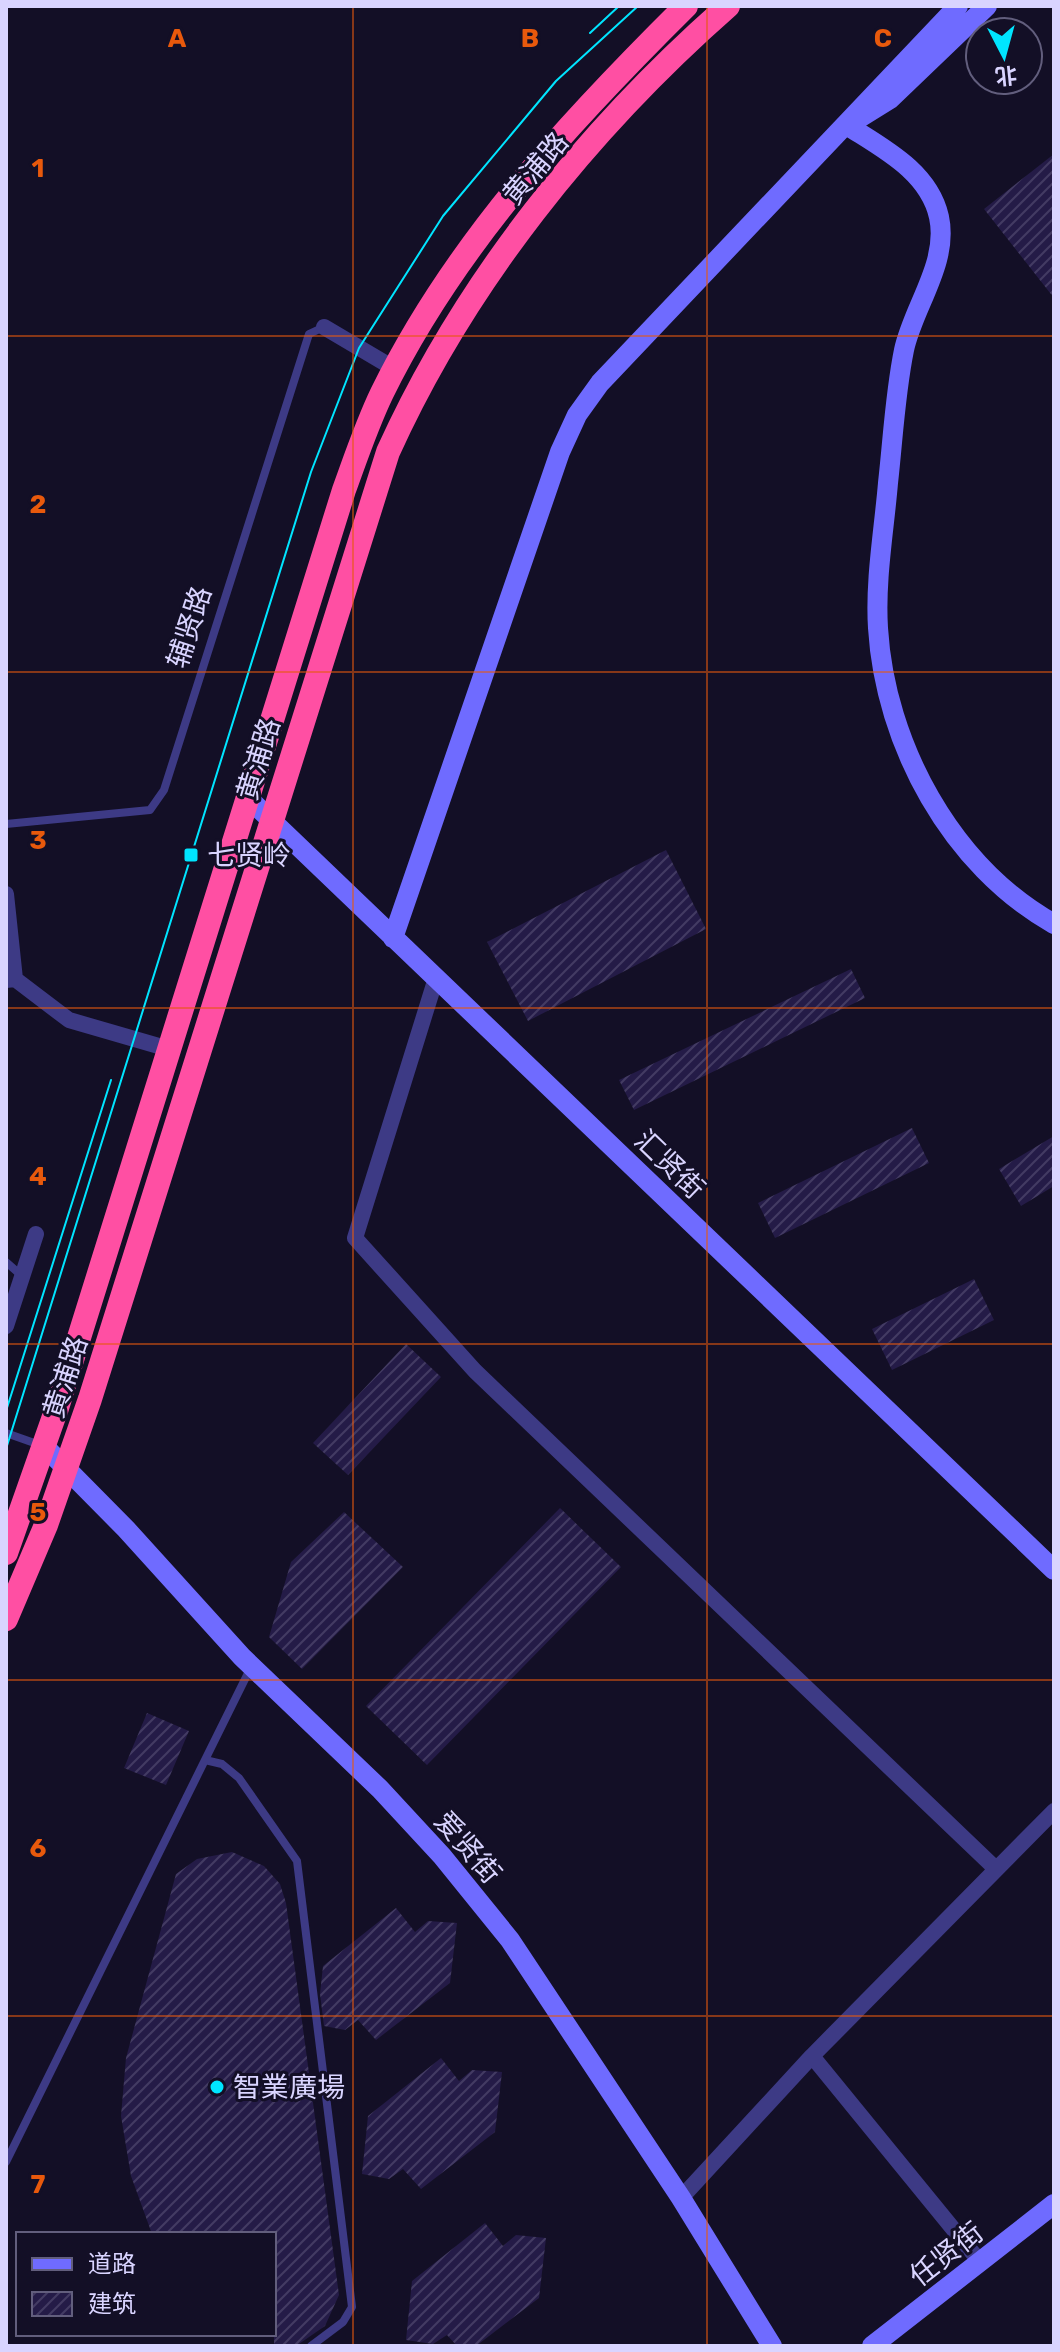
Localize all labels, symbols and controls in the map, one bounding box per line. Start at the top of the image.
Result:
north arrow [964,16,1044,96]
text: A [168,23,187,54]
text: B [521,23,539,54]
text: C [874,23,892,54]
text: 北 [994,61,1018,90]
street label: 黄浦路 [496,126,575,211]
text: 1 [32,153,44,184]
text: 2 [30,489,46,520]
street label: 辅贤路 [161,582,218,672]
street label: 黄浦路 [230,714,287,804]
text: 3 [29,825,47,856]
place label: 七贤岭 [207,839,291,872]
marker: 七贤岭 [182,846,200,864]
street label: 汇贤街 [628,1123,711,1205]
text: 4 [29,1161,47,1192]
street label: 黄浦路 [37,1332,94,1422]
text: 5 [30,1497,46,1528]
street label: 爱贤街 [428,1805,508,1890]
text: 6 [30,1833,47,1864]
place label: 智業廣場 [233,2071,345,2104]
marker: 智業廣場 [208,2078,226,2096]
text: 7 [31,2169,46,2200]
street label: 任贤街 [903,2216,990,2293]
legend [16,2232,276,2336]
text: 道路 [88,2250,136,2278]
text: 建筑 [88,2290,136,2318]

